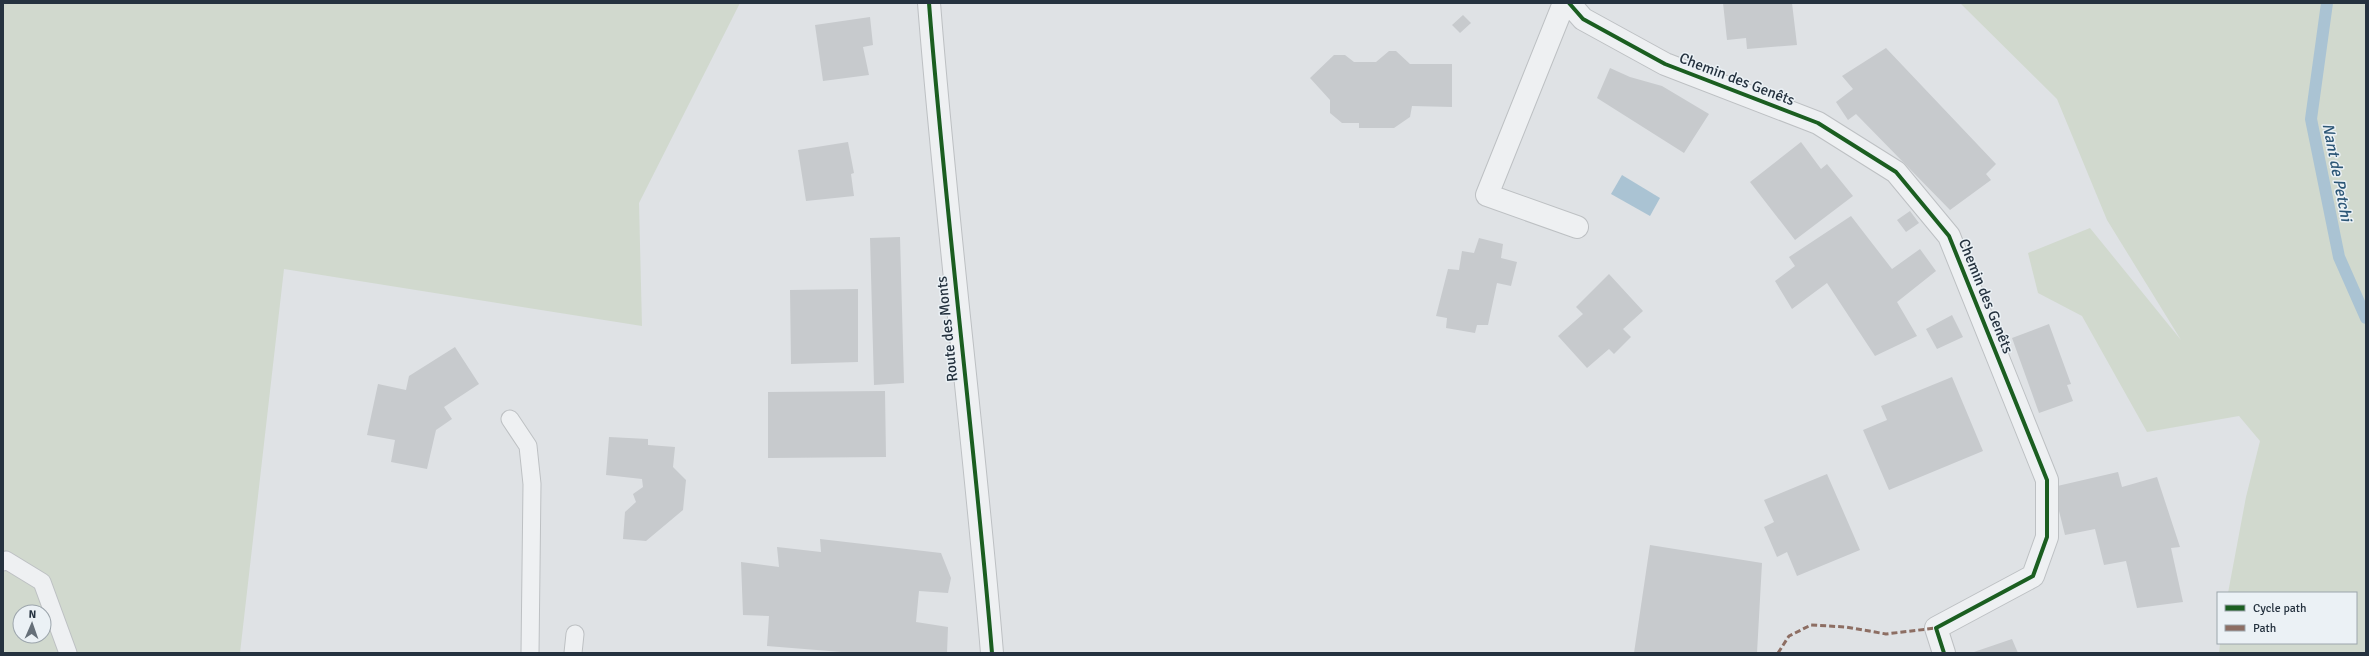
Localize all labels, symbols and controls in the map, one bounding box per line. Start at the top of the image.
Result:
street label: Chemin des Genêts [1677,49,1798,109]
water label: Nant de Petchi [2318,121,2357,225]
street label: Chemin des Genêts [1955,236,2017,356]
street label: Route des Monts [932,275,961,383]
legend [2217,592,2357,644]
text: Cycle path [2253,601,2306,616]
north arrow [12,604,52,644]
text: N [28,608,36,621]
text: Path [2253,621,2276,636]

